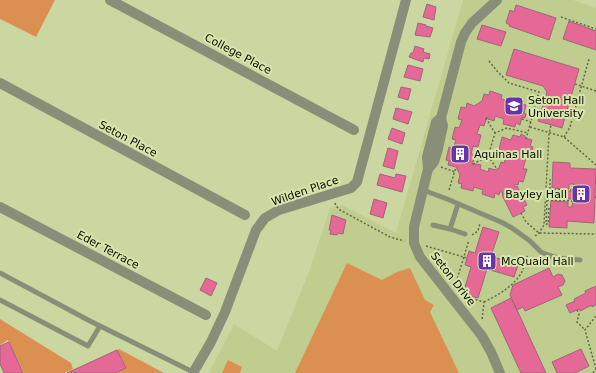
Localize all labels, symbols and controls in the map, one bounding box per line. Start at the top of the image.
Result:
street label: College Place [202,31,274,77]
place label: Seton Hall University [528,94,584,120]
school or university icon: Seton Hall University [503,95,525,117]
street label: Seton Place [96,118,160,160]
building icon: Aquinas Hall [449,143,471,165]
place label: Aquinas Hall [474,148,542,161]
street label: Wilden Place [270,173,341,209]
building icon: Bayley Hall [570,183,592,205]
place label: Bayley Hall [505,188,567,201]
street label: Eder Terrace [75,228,142,272]
street label: Seton Drive [428,250,478,309]
building icon: McQuaid Hall [476,250,498,272]
place label: McQuaid Hall [501,255,574,268]

